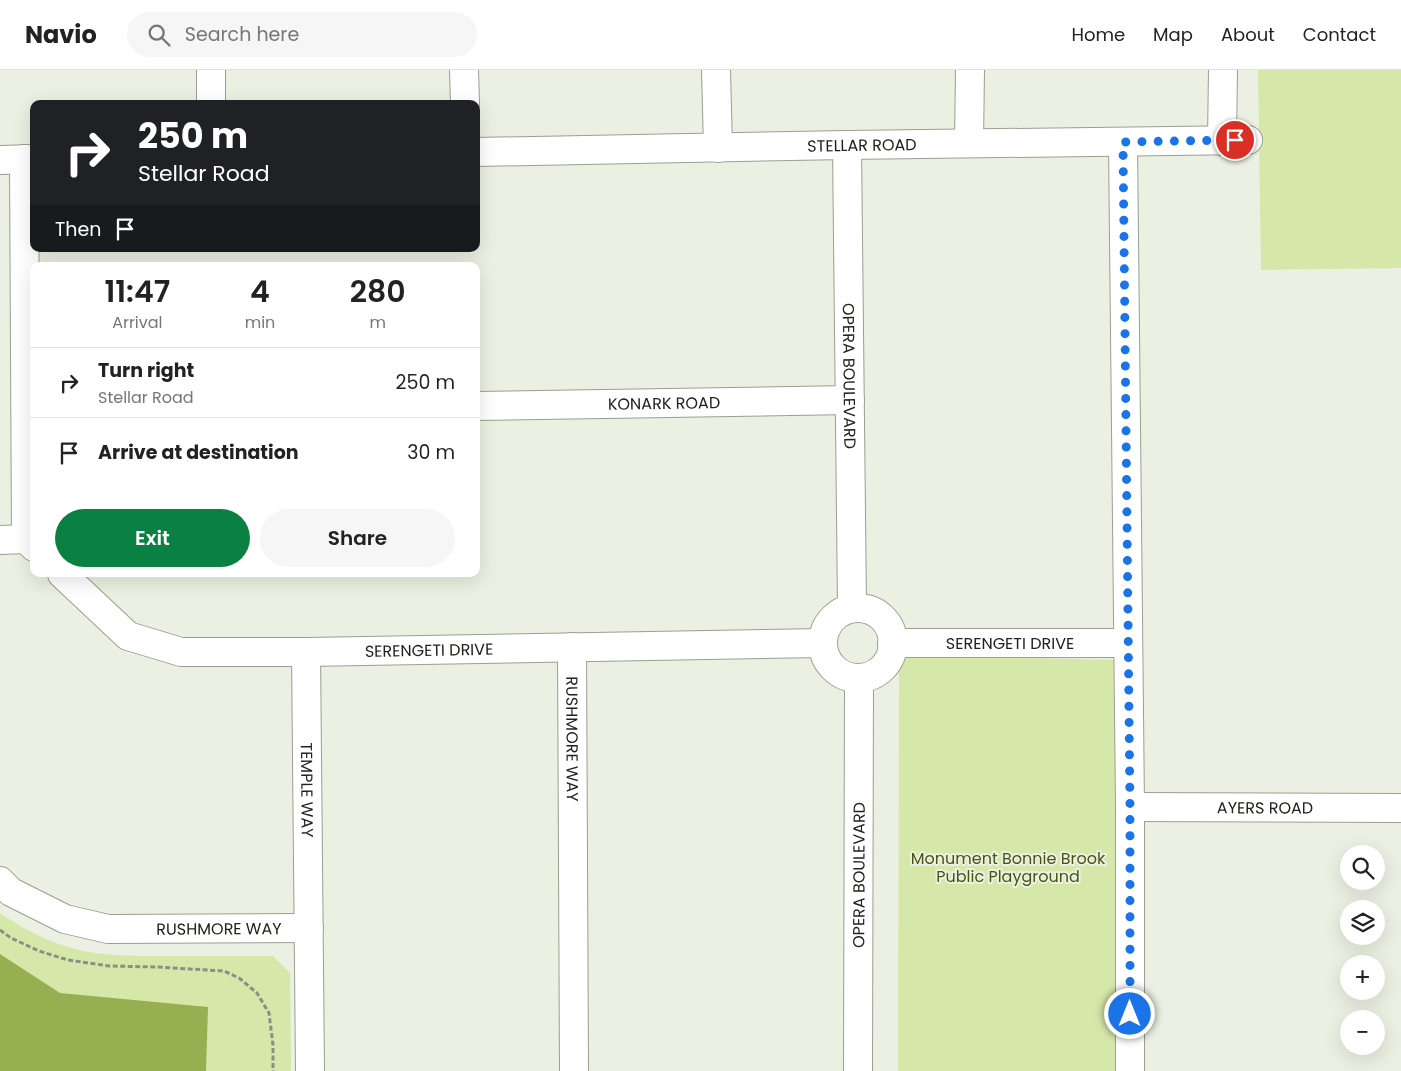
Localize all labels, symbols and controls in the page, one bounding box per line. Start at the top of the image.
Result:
search box [127,12,477,57]
text: Navio [25,18,97,51]
icon: search [145,21,173,49]
text: Search here [185,21,299,48]
text: Home [1071,22,1125,47]
text: Map [1153,22,1193,47]
text: About [1221,22,1275,47]
text: Contact [1303,22,1376,47]
text: 250 m [138,111,248,160]
pin [1214,119,1256,161]
icon: right [55,120,120,185]
icon: arrive [1221,126,1249,154]
street label: STELLAR ROAD [807,133,917,158]
text: Stellar Road [138,158,270,189]
icon: arrive [111,215,139,243]
text: Then [55,216,101,243]
text: 11:47 [104,270,170,313]
text: 4 [250,270,270,313]
text: 280 [350,270,406,313]
street label: OPERA BOULEVARD [837,303,861,449]
text: Arrival [112,311,163,334]
text: min [245,311,275,334]
text: m [369,311,386,334]
text: Turn right [98,357,194,384]
icon: right [55,369,83,397]
text: 250 m [396,369,455,396]
text: Stellar Road [98,386,194,409]
street label: KONARK ROAD [608,391,720,416]
icon: arrive [55,439,83,467]
text: Arrive at destination [98,439,299,466]
text: 30 m [407,439,455,466]
button: Exit [55,509,250,567]
button: Share [260,509,455,567]
street label: SERENGETI DRIVE [946,632,1074,655]
street label: SERENGETI DRIVE [365,638,493,663]
street label: RUSHMORE WAY [560,676,584,802]
street label: TEMPLE WAY [295,742,319,838]
street label: AYERS ROAD [1217,796,1313,820]
street label: OPERA BOULEVARD [847,802,871,948]
map controls [1340,845,1385,1055]
button: search [1340,845,1385,890]
park label: Monument Bonnie Brook Public Playground [911,847,1106,888]
button: layers [1340,900,1385,945]
street label: RUSHMORE WAY [156,917,282,941]
button: + [1340,955,1385,1000]
position arrow [1103,987,1155,1039]
button: − [1340,1010,1385,1055]

